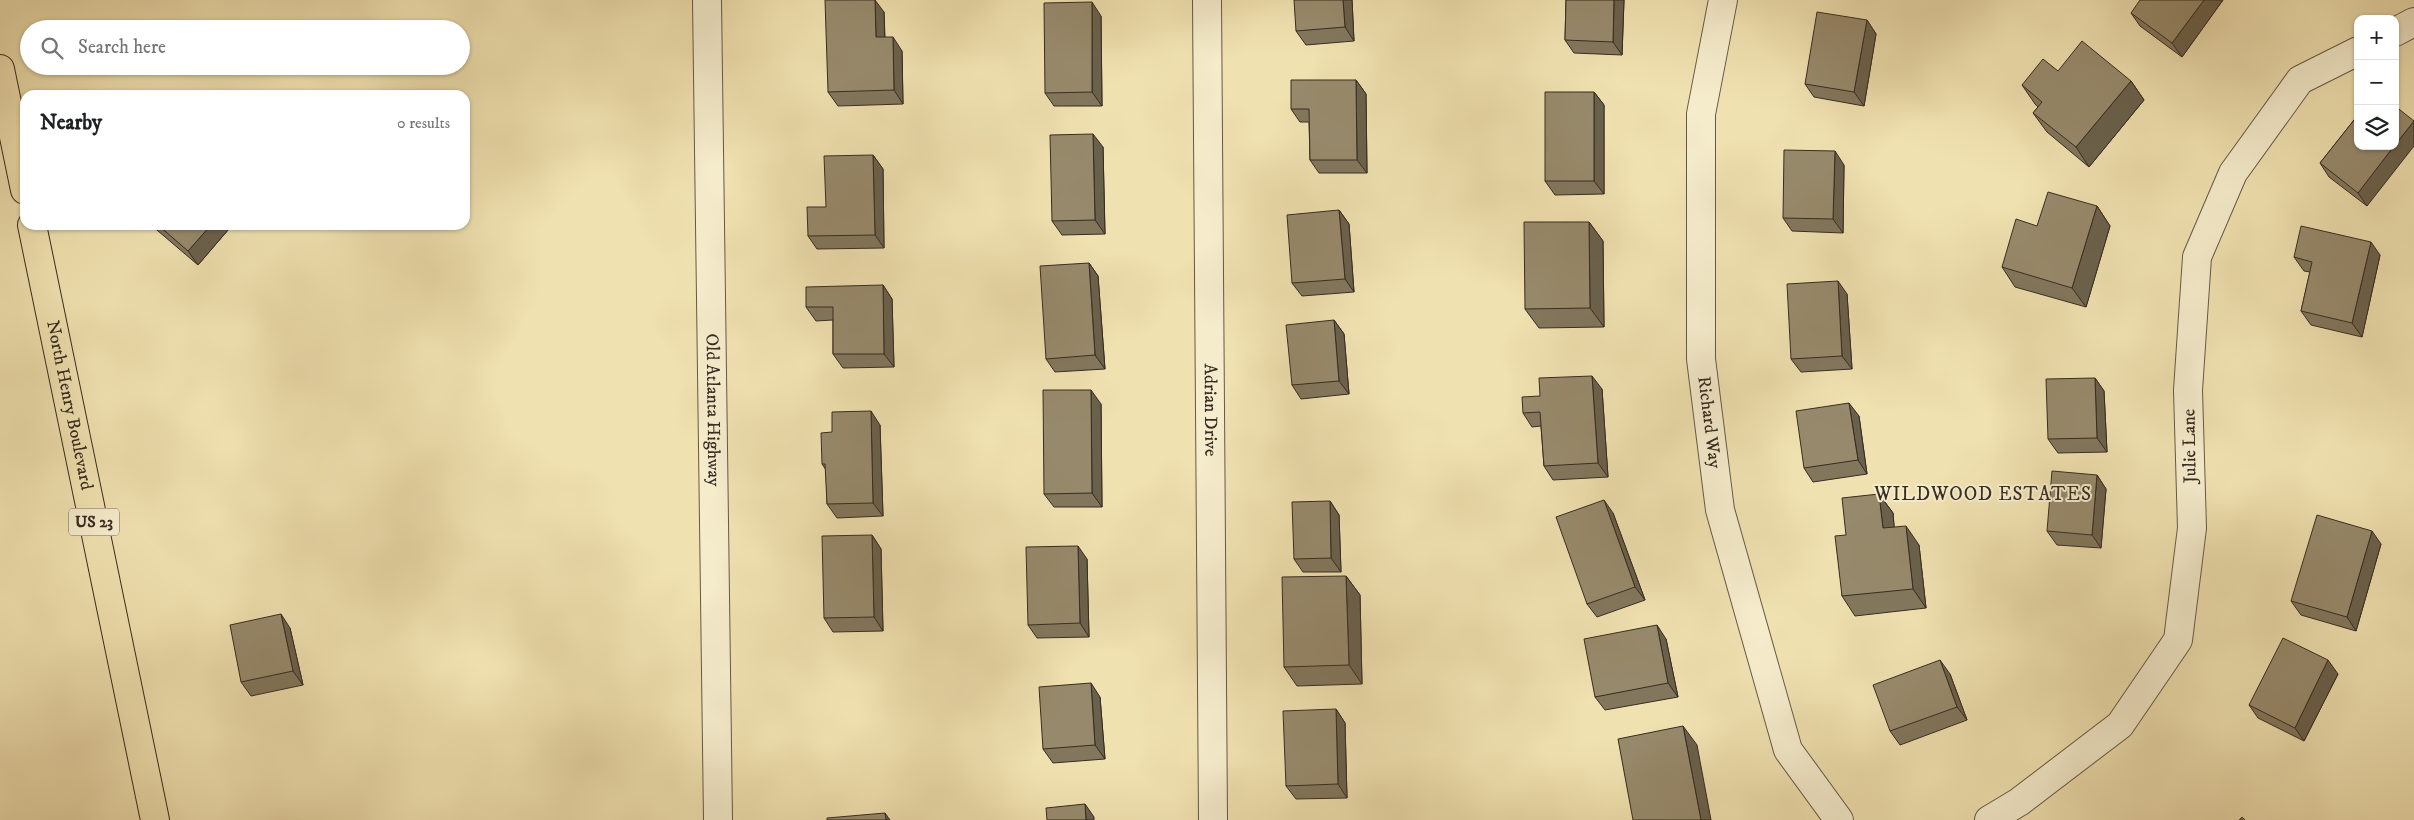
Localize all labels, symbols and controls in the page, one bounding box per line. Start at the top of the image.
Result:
map controls [2354,15,2399,150]
button: + [2354,15,2399,60]
search box [20,20,470,75]
icon: search [38,34,66,62]
text: Search here [78,36,166,59]
button: − [2354,60,2399,105]
button: layers [2354,105,2399,150]
text: Nearby [40,110,102,136]
text: 0 results [397,113,450,133]
street label: North Henry Boulevard [41,318,97,492]
street label: Old Atlanta Highway [700,333,725,487]
street label: Adrian Drive [1199,363,1221,456]
street label: Richard Way [1692,375,1726,470]
street label: Julie Lane [2178,409,2202,485]
district label: WILDWOOD ESTATES [1873,483,2092,506]
road number: US 23 [69,508,119,536]

